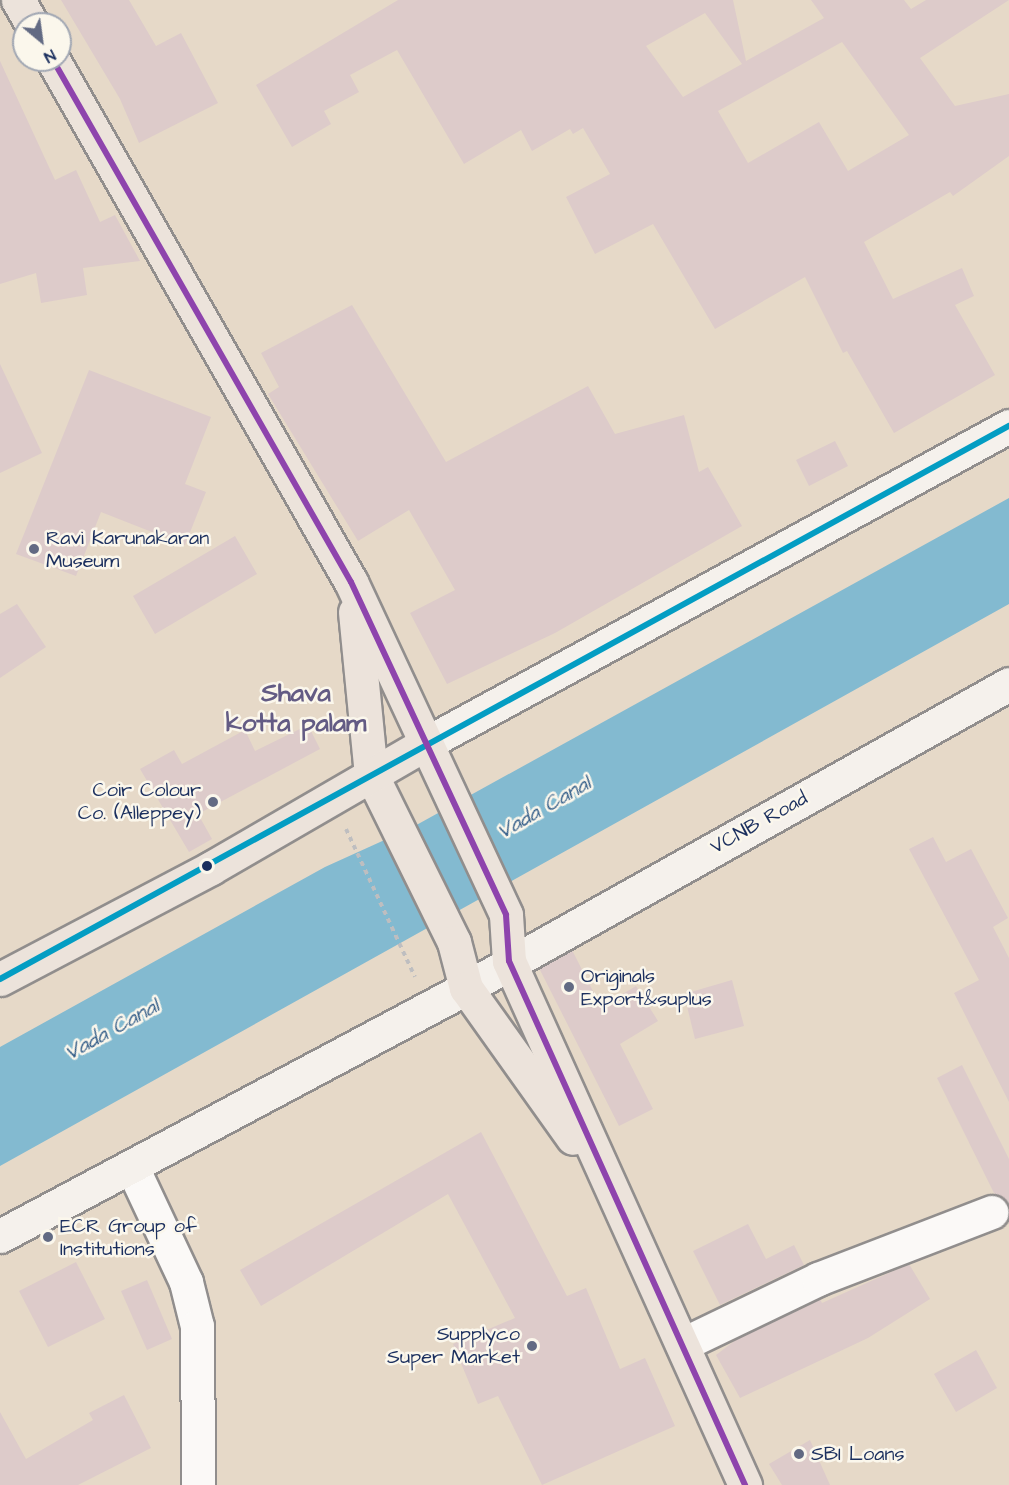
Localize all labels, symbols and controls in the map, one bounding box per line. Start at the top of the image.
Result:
north arrow [12,12,72,72]
text: N [40,44,59,68]
place label: Ravi Karunakaran Museum [46,526,209,573]
marker: Ravi Karunakaran Museum [27,542,41,556]
district label: Shava kotta palam [226,678,366,740]
water label: Vada Canal [493,771,595,845]
place label: Coir Colour Co. (Alleppey) [78,778,201,825]
street label: VCNB Road [706,786,812,860]
marker: Coir Colour Co. (Alleppey) [206,795,220,809]
unlabelled marker [201,860,213,872]
place label: Originals Export&suplus [581,964,712,1011]
marker: Originals Export&suplus [562,980,576,994]
water label: Vada Canal [61,994,163,1066]
place label: ECR Group of Institutions [60,1214,197,1261]
marker: ECR Group of Institutions [41,1230,55,1244]
place label: Supplyco Super Market [387,1322,520,1369]
marker: Supplyco Super Market [525,1339,539,1353]
place label: SBI Loans [811,1442,904,1466]
marker: SBI Loans [792,1447,806,1461]

